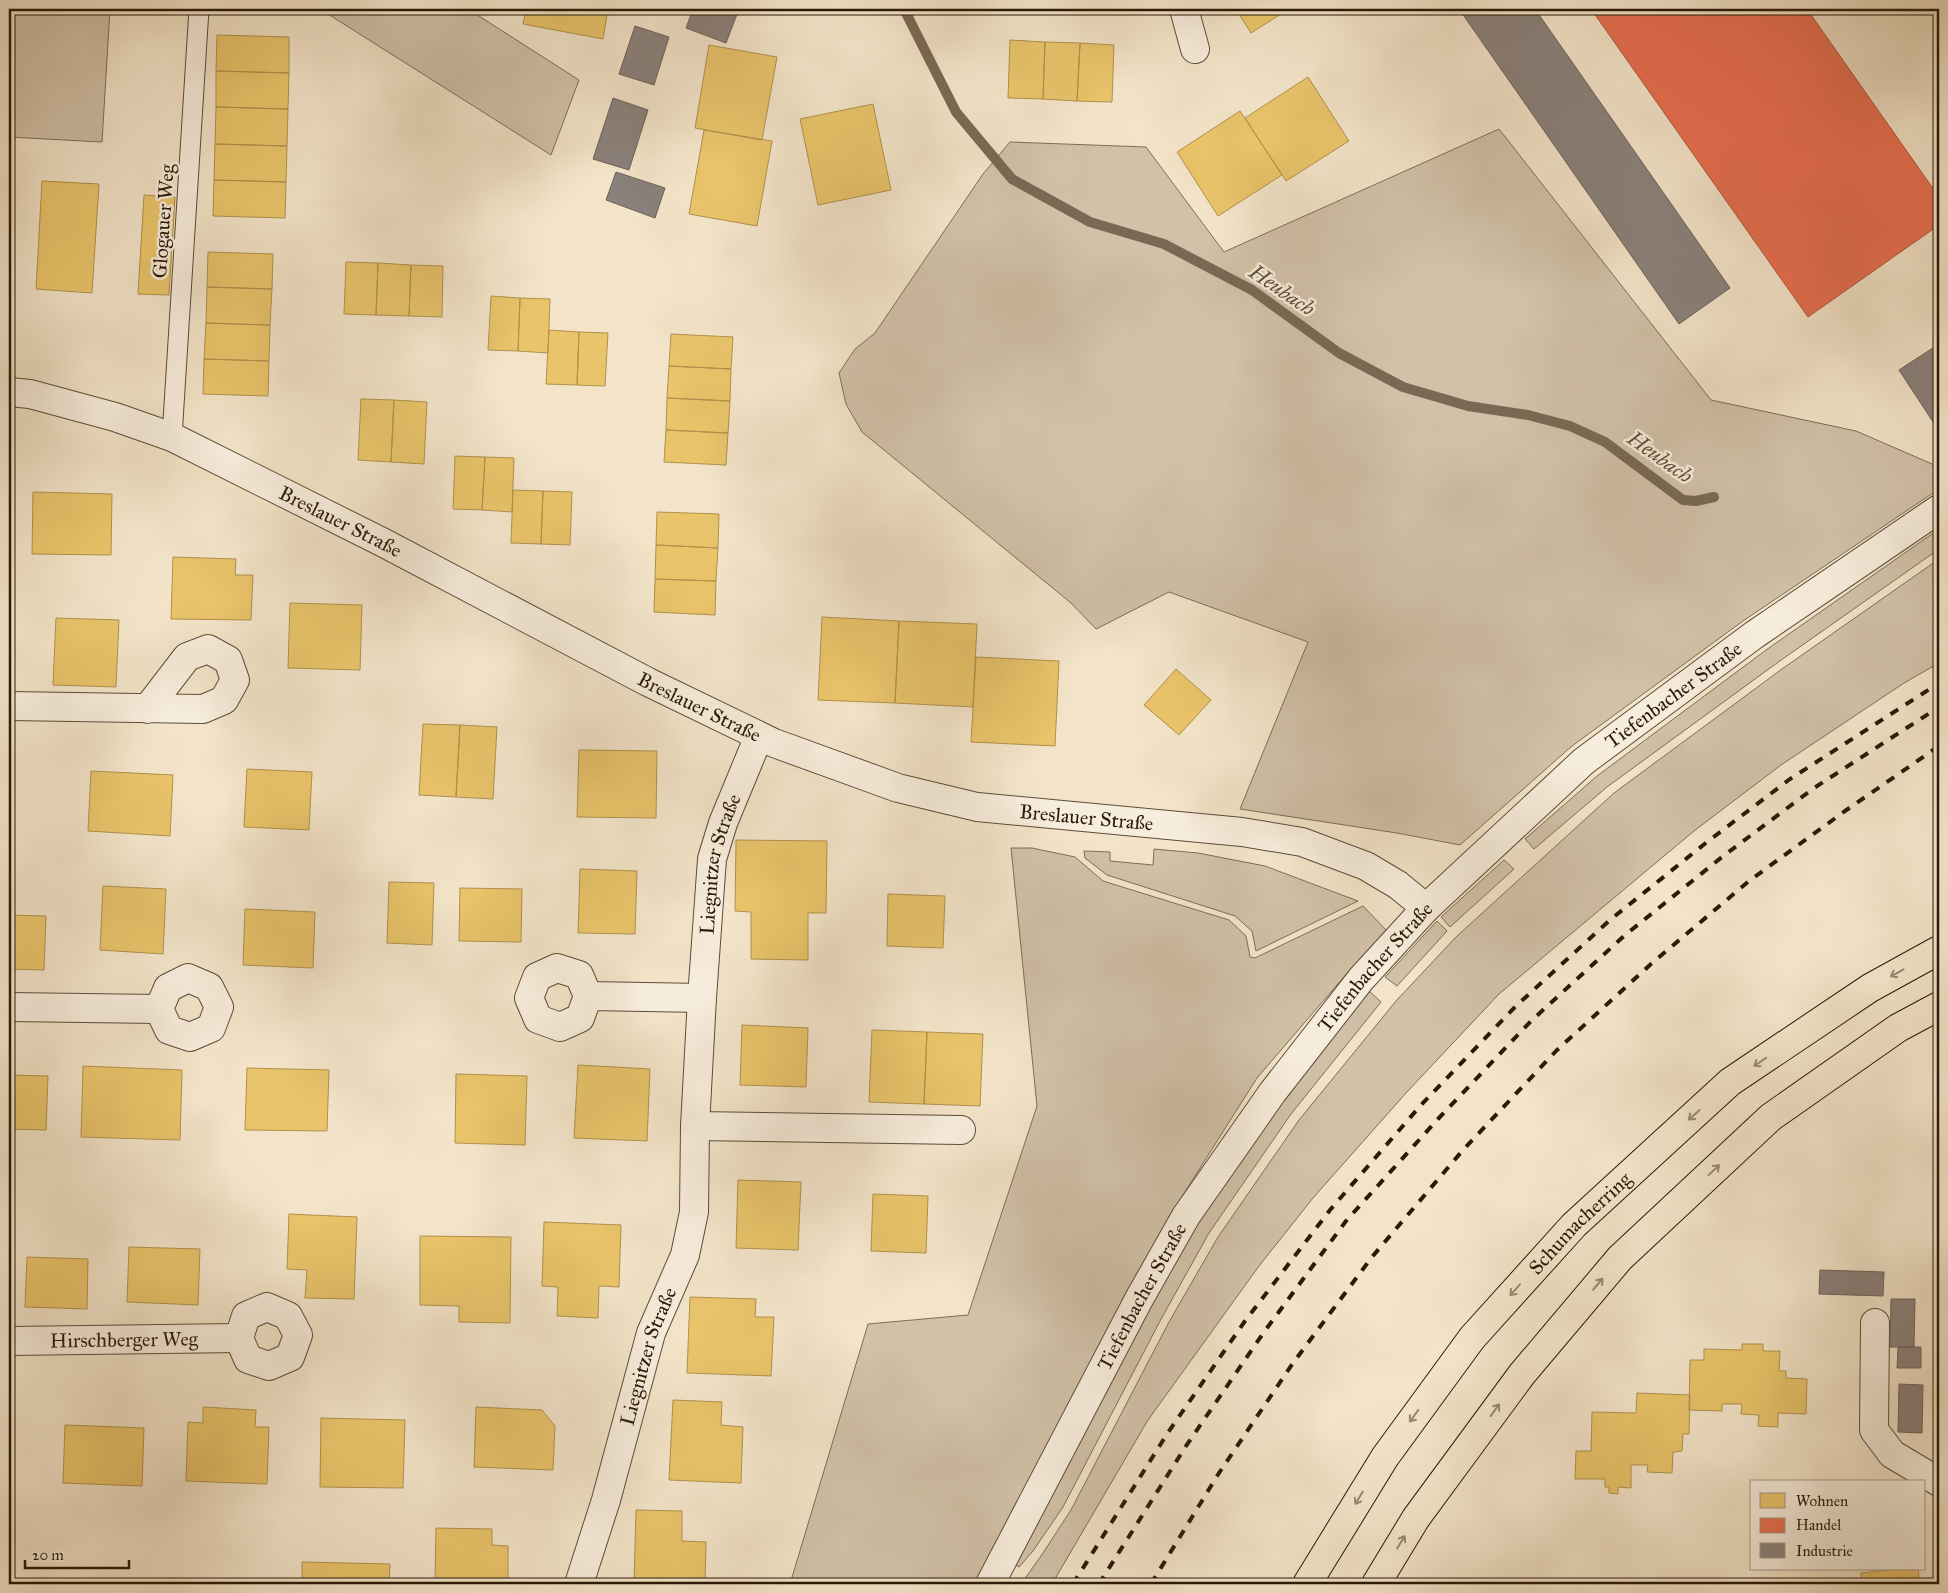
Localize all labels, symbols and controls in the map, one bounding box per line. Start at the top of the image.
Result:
street label: Glogauer Weg [147,162,180,279]
water label: Heubach [1243,258,1320,321]
water label: Heubach [1621,425,1698,489]
street label: Breslauer Straße [275,481,406,562]
street label: Tiefenbacher Straße [1600,636,1746,753]
street label: Breslauer Straße [634,667,765,747]
street label: Liegnitzer Straße [695,790,746,935]
street label: Breslauer Straße [1019,799,1154,836]
street label: Tiefenbacher Straße [1312,896,1437,1037]
one-way arrow [1889,968,1904,978]
one-way arrow [1753,1056,1767,1067]
one-way arrow [1687,1109,1700,1121]
one-way arrow [1707,1164,1720,1176]
street label: Schumacherring [1523,1166,1637,1279]
street label: Tiefenbacher Straße [1092,1219,1192,1374]
one-way arrow [1592,1278,1603,1291]
one-way arrow [1510,1283,1521,1296]
street label: Liegnitzer Straße [615,1284,681,1428]
street label: Hirschberger Weg [50,1327,199,1352]
one-way arrow [1490,1404,1501,1417]
one-way arrow [1409,1409,1419,1423]
legend [1750,1480,1926,1570]
one-way arrow [1354,1491,1364,1505]
text: Wohnen [1796,1492,1848,1510]
text: Handel [1796,1516,1842,1534]
one-way arrow [1397,1536,1407,1550]
scale bar [25,1538,129,1570]
text: Industrie [1796,1542,1853,1560]
text: 20 m [32,1546,64,1564]

